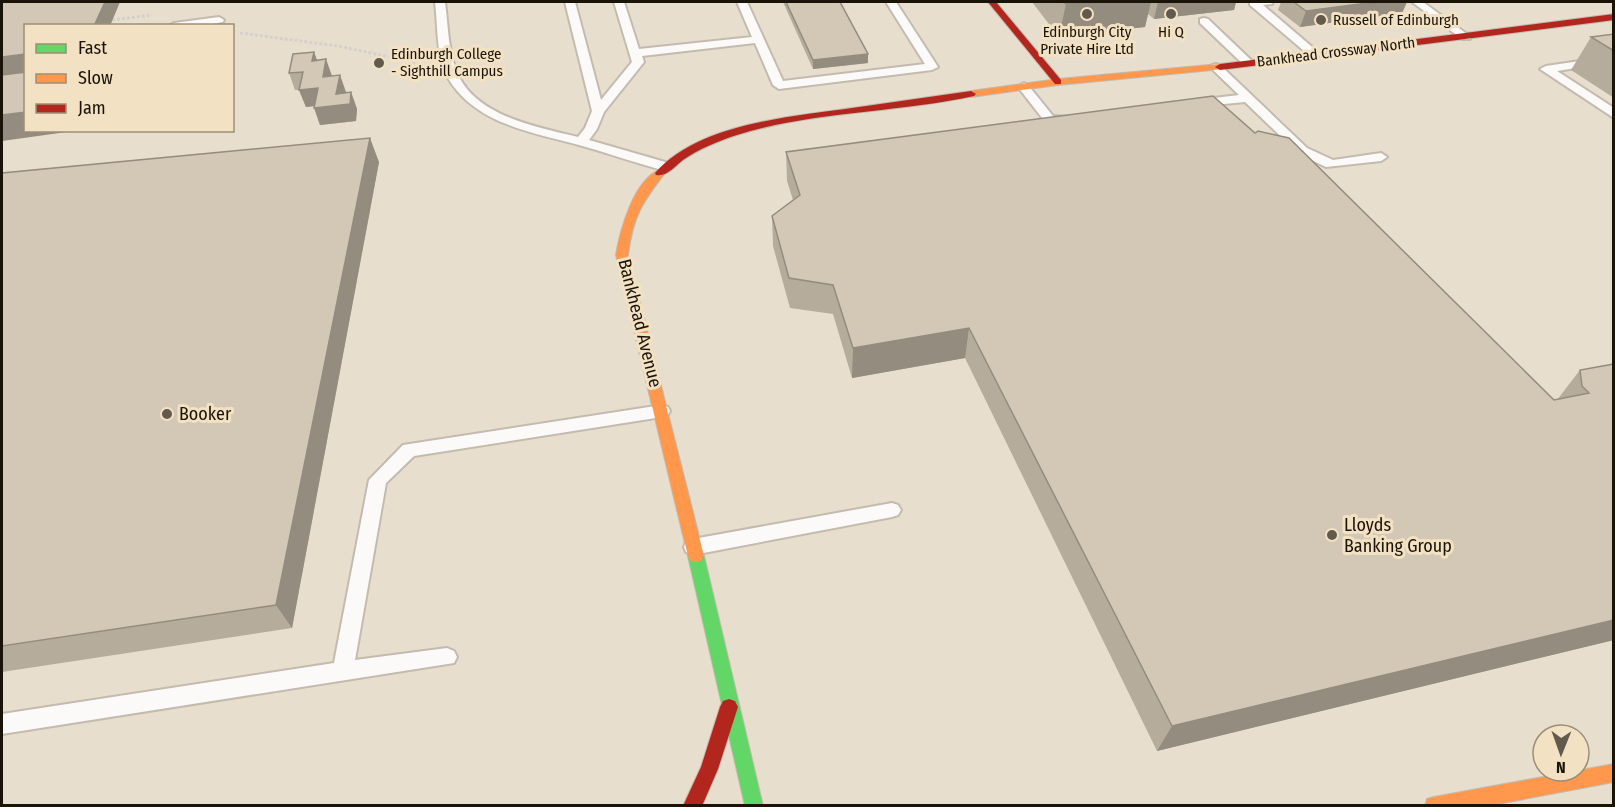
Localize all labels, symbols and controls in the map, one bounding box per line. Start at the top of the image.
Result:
marker: Edinburgh City Private Hire Ltd [1080,7,1094,21]
marker: Hi Q [1164,7,1178,21]
place label: Russell of Edinburgh [1333,11,1459,29]
marker: Russell of Edinburgh [1314,13,1328,27]
place label: Edinburgh City Private Hire Ltd [1040,23,1134,58]
place label: Hi Q [1158,23,1184,41]
legend [24,24,234,132]
street label: Bankhead Crossway North [1256,33,1416,71]
text: Fast [78,37,107,59]
place label: Edinburgh College - Sighthill Campus [391,45,503,80]
marker: Edinburgh College - Sighthill Campus [372,56,386,70]
text: Slow [78,67,113,89]
text: Jam [78,97,106,119]
street label: Bankhead Avenue [613,257,667,390]
place label: Booker [179,403,232,425]
marker: Booker [160,407,174,421]
place label: Lloyds Banking Group [1344,514,1452,557]
marker: Lloyds Banking Group [1325,528,1339,542]
north arrow [1531,723,1591,783]
text: N [1556,758,1566,777]

